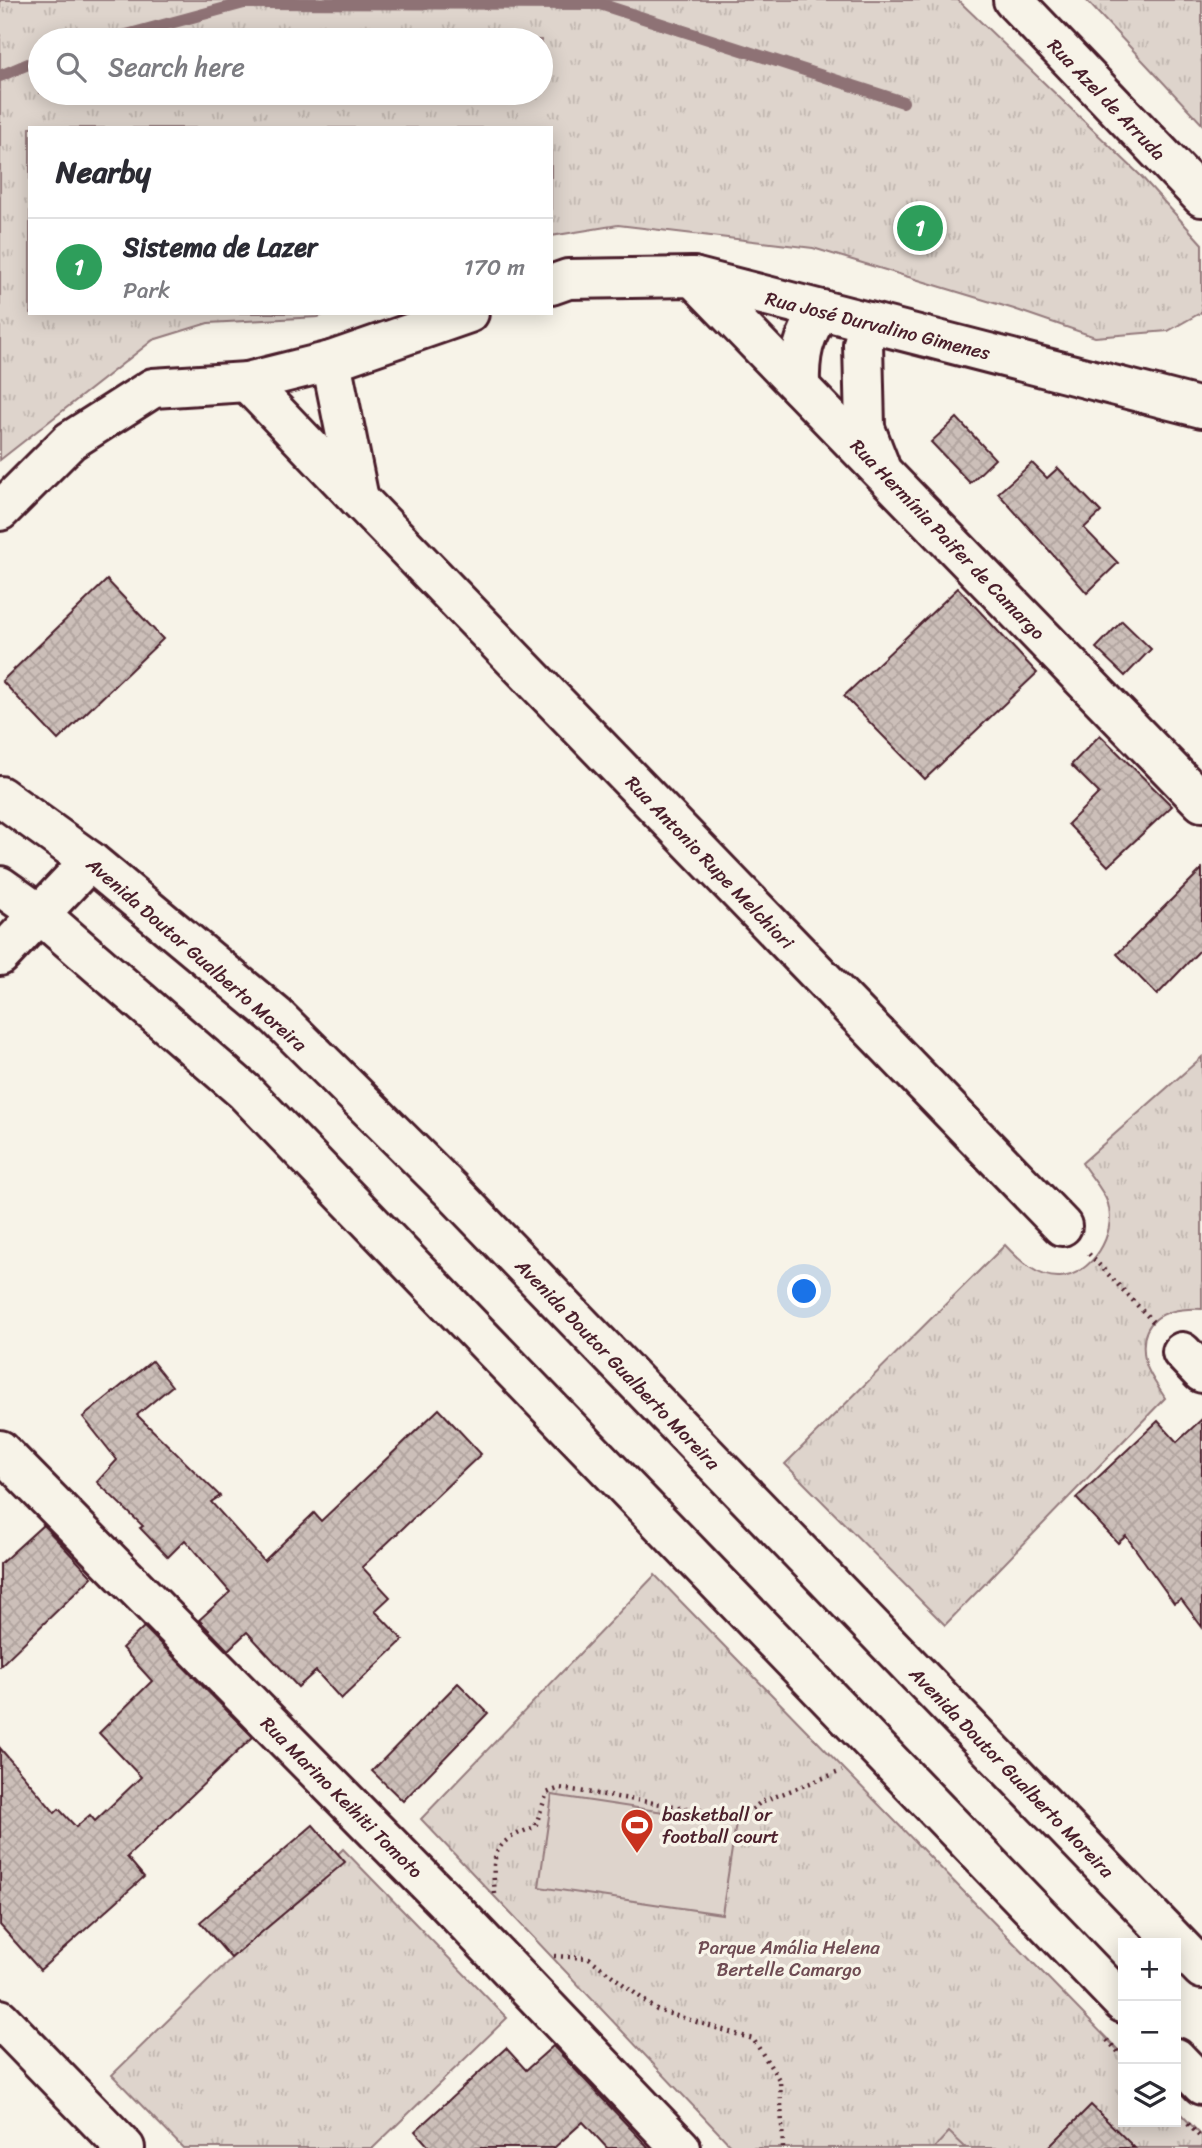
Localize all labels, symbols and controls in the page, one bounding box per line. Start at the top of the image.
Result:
search box [28,28,553,105]
street label: Rua Azel de Arruda [1039,30,1174,169]
text: Search here [108,44,245,90]
icon: search [52,48,90,86]
text: Nearby [56,145,151,199]
pin: 1 [897,202,943,254]
text: Sistema de Lazer [123,224,317,270]
text: 1 [74,247,84,288]
text: 170 m [464,247,525,288]
text: Park [123,270,170,311]
street label: Rua José Durvalino Gimenes [762,282,994,369]
street label: Rua Hermínia Paifer de Camargo [842,431,1053,648]
street label: Rua Antonio Rupe Melchiori [617,767,803,958]
street label: Avenida Doutor Gualberto Moreira [78,848,315,1060]
street label: Avenida Doutor Gualberto Moreira [506,1250,728,1478]
your location [787,1274,821,1308]
street label: Avenida Doutor Gualberto Moreira [900,1658,1122,1886]
street label: Rua Marino Keihiti Tomoto [252,1708,431,1887]
place label: basketball or football court [662,1798,779,1853]
sports icon: basketball or football court [618,1806,656,1855]
park label: Parque Amália Helena Bertelle Camargo [698,1931,880,1986]
map controls [1118,1938,1181,2127]
button: + [1118,1938,1181,2001]
button: − [1118,2001,1181,2064]
button: layers [1118,2064,1181,2127]

